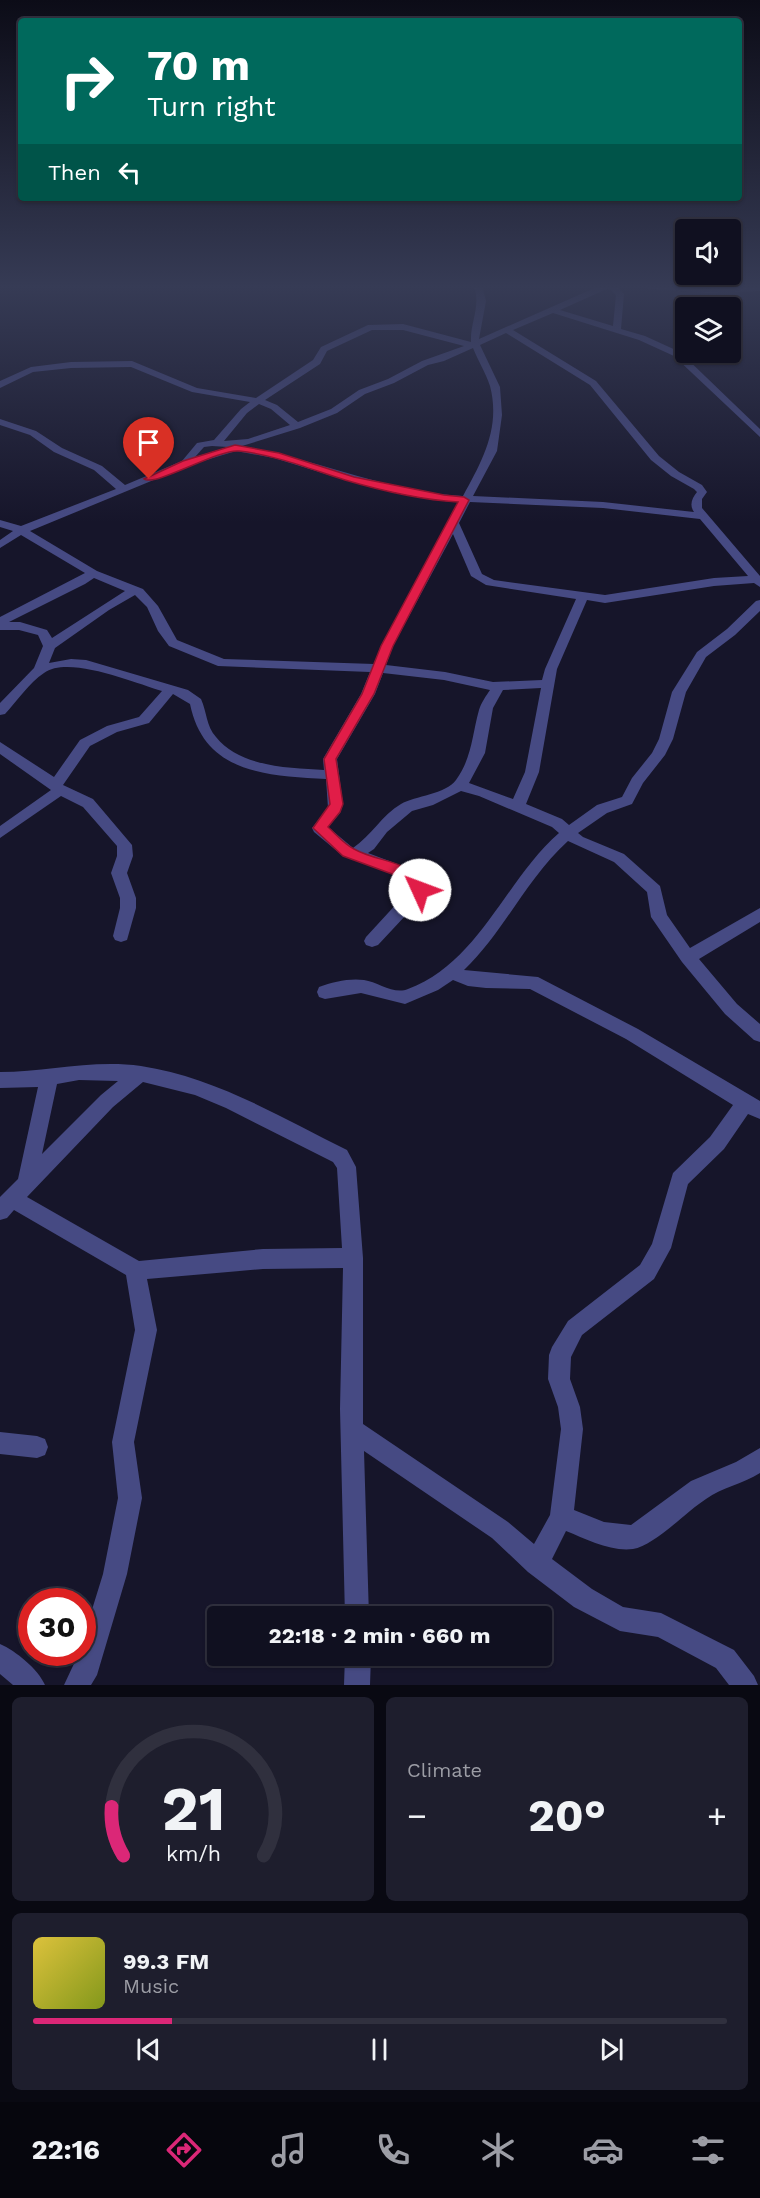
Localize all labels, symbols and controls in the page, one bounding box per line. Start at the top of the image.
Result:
text: 70 m [147,41,250,90]
icon: right [48,42,126,120]
text: Turn right [147,91,276,123]
icon: left [113,156,146,189]
text: Then [48,160,101,185]
map controls [675,219,741,363]
button: sound [675,219,741,285]
button: layers [675,297,741,363]
pin [123,417,174,479]
icon: arrive [132,426,165,459]
position arrow [388,858,452,922]
speed limit sign: 30 [18,1588,96,1666]
text: 22:18 · 2 min · 660 m [269,1623,490,1648]
text: Climate [407,1758,482,1782]
text: 21 [161,1772,225,1845]
text: 20° [528,1789,606,1842]
text: − [407,1796,427,1835]
text: + [707,1796,727,1835]
text: km/h [165,1841,221,1866]
text: 99.3 FM [123,1949,209,1974]
text: Music [123,1974,179,1998]
icon: previous [132,2033,165,2066]
icon: pause [363,2033,396,2066]
icon: next [595,2033,628,2066]
icon: directions [163,2129,205,2171]
icon: music [268,2129,310,2171]
icon: phone [372,2129,414,2171]
icon: climate [477,2129,519,2171]
icon: car [582,2129,624,2171]
icon: filters [687,2129,729,2171]
text: 22:16 [31,2134,100,2166]

